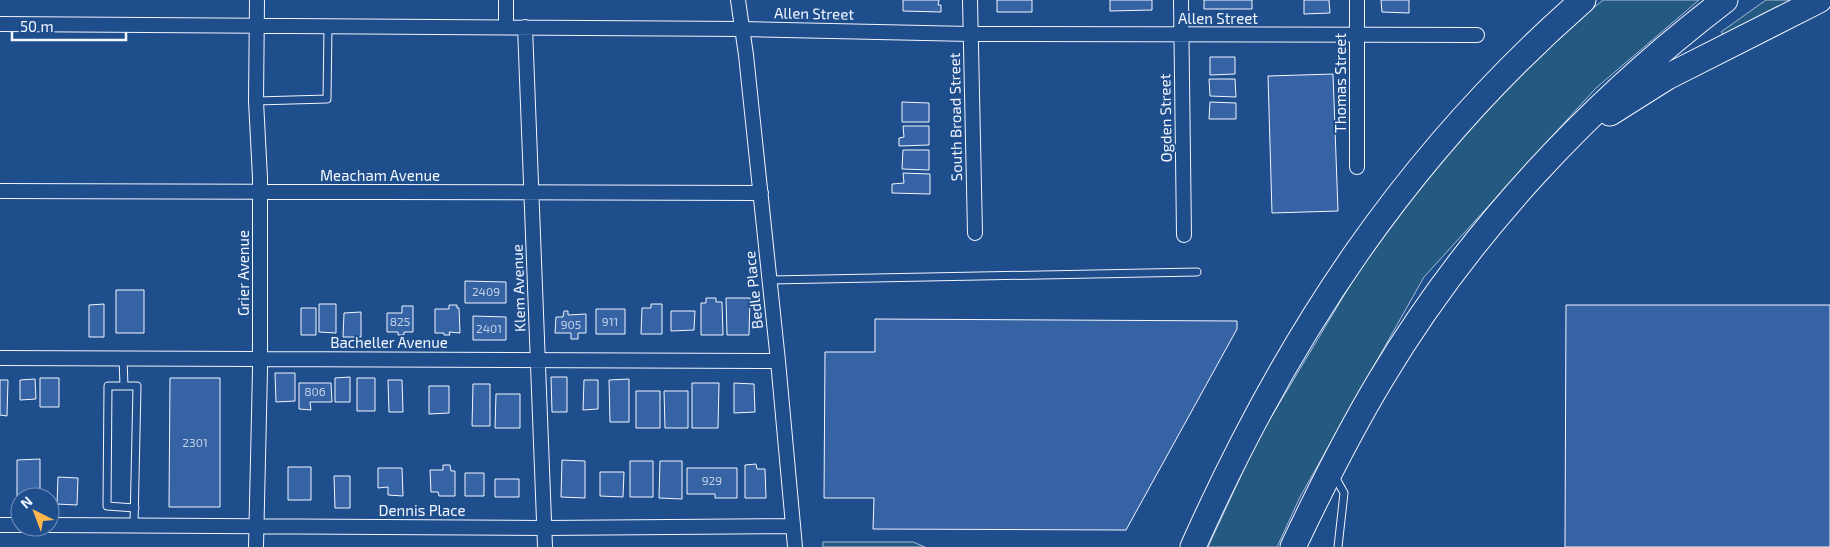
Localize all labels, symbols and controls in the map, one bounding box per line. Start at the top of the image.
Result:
street label: Allen Street [774,3,854,23]
street label: Allen Street [1178,9,1258,27]
scale bar [12,10,126,42]
text: 50 m [20,17,54,35]
street label: Thomas Street [1331,33,1349,133]
street label: South Broad Street [945,52,965,182]
street label: Ogden Street [1155,73,1175,163]
street label: Meacham Avenue [320,166,440,184]
street label: Grier Avenue [234,230,252,316]
street label: Klem Avenue [507,244,529,332]
street label: Bedle Place [740,250,766,330]
house number: 2409 [472,284,500,298]
house number: 825 [390,314,410,328]
house number: 911 [602,314,618,328]
house number: 905 [561,317,581,331]
house number: 2401 [476,321,502,335]
street label: Bacheller Avenue [330,333,448,351]
house number: 806 [304,384,326,398]
house number: 2301 [182,435,208,449]
house number: 929 [702,473,722,487]
north arrow [10,487,60,537]
text: N [17,492,35,512]
street label: Dennis Place [379,501,465,519]

